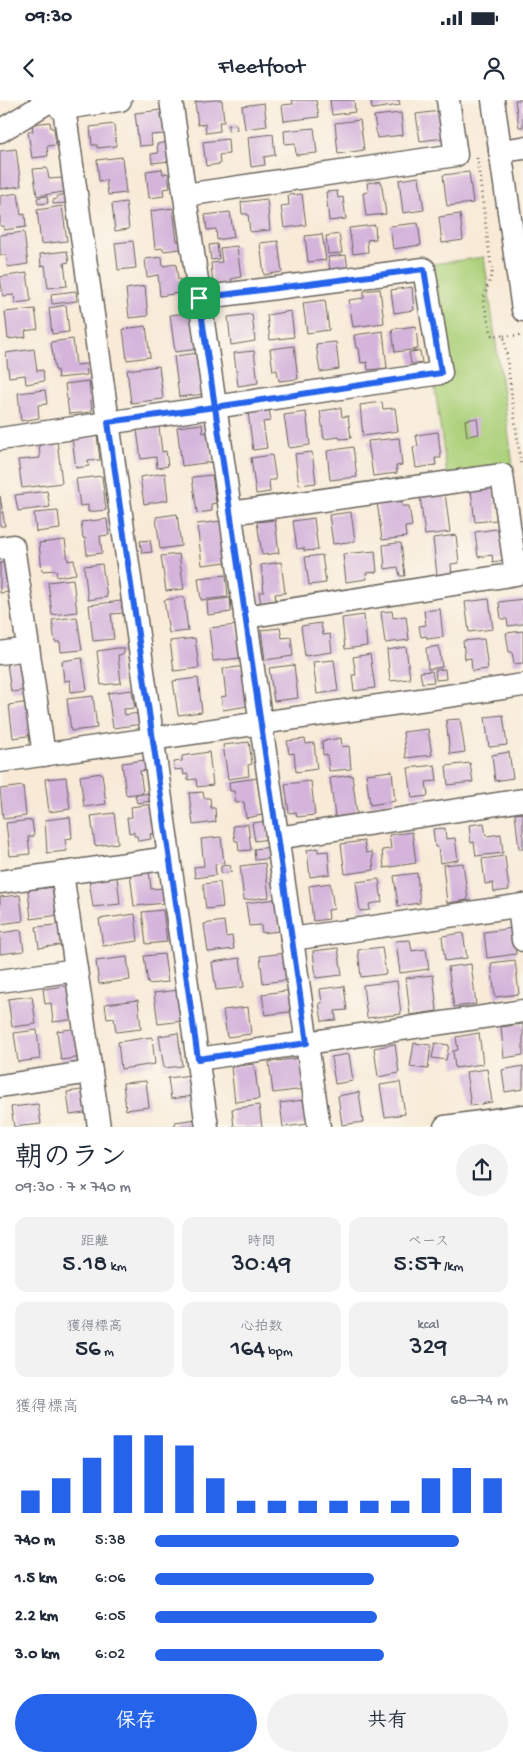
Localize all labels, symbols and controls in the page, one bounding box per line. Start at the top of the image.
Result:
text: 09:30 [25,6,72,29]
icon: back [15,54,43,82]
icon: person [480,54,508,82]
text: Fleetfoot [218,55,305,81]
pin [178,277,220,319]
icon: arrive [185,284,213,312]
text: 朝のラン [15,1143,127,1176]
button: share [456,1144,508,1196]
text: 09:30 · 7 × 740 m [15,1179,131,1198]
text: 距離 [81,1234,109,1251]
text: 時間 [248,1234,276,1251]
text: ペース [408,1234,449,1251]
text: 5.18 [62,1251,107,1280]
text: 30:49 [232,1251,291,1280]
text: 5:57 [393,1251,441,1280]
text: km [107,1259,127,1276]
text: /km [441,1259,464,1276]
text: kcal [418,1317,439,1334]
text: 獲得標高 [67,1319,123,1336]
text: 心拍数 [241,1319,283,1336]
text: 329 [410,1334,447,1363]
text: 56 [75,1336,101,1365]
text: 164 [230,1336,265,1365]
text: m [101,1344,114,1361]
text: bpm [265,1344,293,1361]
text: 68–74 m [450,1392,508,1411]
text: 獲得標高 [15,1399,79,1418]
text: 740 m [15,1532,55,1551]
text: 5:38 [95,1532,126,1551]
text: 1.5 km [15,1570,57,1589]
text: 6:06 [95,1570,125,1589]
text: 2.2 km [15,1608,58,1627]
text: 6:05 [95,1608,126,1627]
text: 3.0 km [15,1646,60,1665]
text: 6:02 [95,1646,125,1665]
button: 保存 [15,1694,257,1752]
button: 共有 [267,1694,508,1752]

